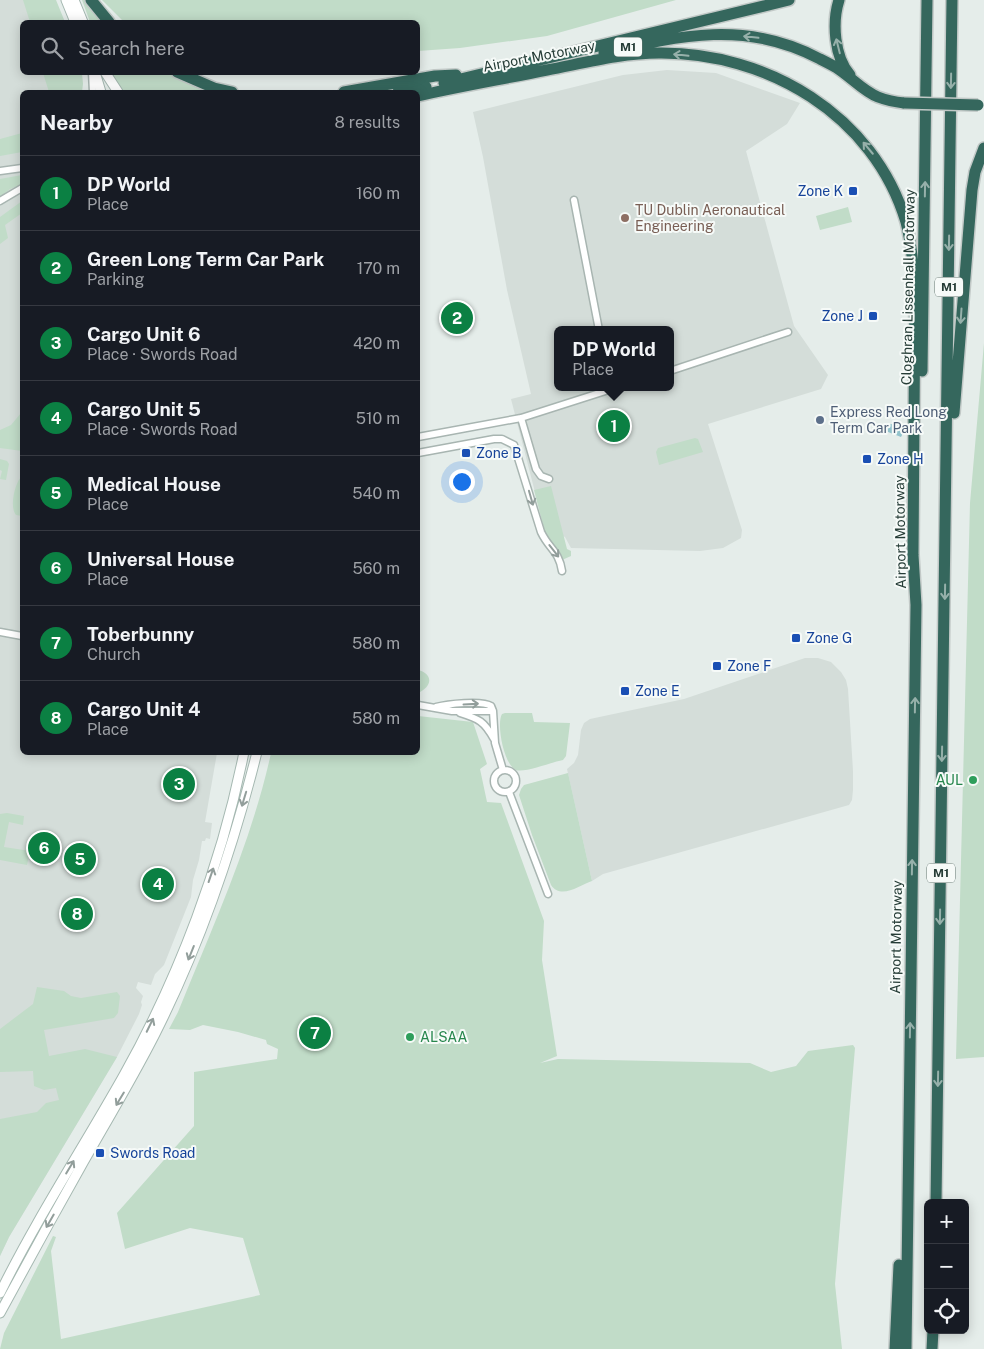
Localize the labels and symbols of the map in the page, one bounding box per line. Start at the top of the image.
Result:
one-way arrow [743,32,759,42]
street label: Airport Motorway [482,37,597,75]
road number: M1 [614,38,642,56]
one-way arrow [832,38,842,54]
one-way arrow [674,50,690,60]
one-way arrow [946,72,956,89]
one-way arrow [862,142,873,155]
one-way arrow [920,181,930,197]
place label: Zone K [798,183,843,199]
marker: Zone K [847,185,859,197]
street label: Cloghran Lissenhall Motorway [898,188,918,385]
place label: TU Dublin Aeronautical Engineering [635,202,785,234]
marker: TU Dublin Aeronautical Engineering [619,212,631,224]
one-way arrow [944,235,954,251]
road number: M1 [935,278,963,296]
pin: 2 [441,299,473,337]
place label: Zone J [822,308,863,324]
one-way arrow [956,308,965,324]
marker: Zone J [867,310,879,322]
place label: Express Red Long Term Car Park [830,404,947,436]
pin: 1 [598,407,630,445]
marker: Express Red Long Term Car Park [814,414,826,426]
place label: Zone B [476,445,521,461]
marker: Zone B [460,447,472,459]
place label: Zone H [877,451,924,467]
marker: Zone H [861,453,873,465]
your location [449,469,475,495]
street label: Airport Motorway [891,474,909,589]
one-way arrow [527,490,536,506]
one-way arrow [548,544,559,557]
one-way arrow [940,583,950,599]
place label: Zone G [806,630,852,646]
marker: Zone G [790,632,802,644]
place label: Zone F [727,658,771,674]
marker: Zone F [711,660,723,672]
place label: Zone E [635,683,680,699]
marker: Zone E [619,685,631,697]
one-way arrow [910,697,920,714]
one-way arrow [463,699,479,708]
one-way arrow [938,746,947,762]
pin: 3 [163,765,195,803]
place label: AUL [936,772,963,788]
marker: AUL [967,774,979,786]
one-way arrow [238,791,248,807]
pin: 6 [28,829,60,867]
pin: 5 [64,840,96,878]
one-way arrow [907,860,917,876]
road number: M1 [927,864,955,882]
pin: 4 [142,865,174,903]
one-way arrow [206,867,216,883]
street label: Airport Motorway [887,879,905,994]
pin: 8 [61,895,93,933]
one-way arrow [935,908,945,924]
one-way arrow [186,945,195,960]
pin: 7 [299,1014,331,1052]
one-way arrow [145,1018,155,1033]
one-way arrow [905,1022,915,1038]
place label: ALSAA [420,1029,467,1045]
marker: ALSAA [404,1031,416,1043]
one-way arrow [933,1071,942,1087]
one-way arrow [115,1092,125,1106]
place label: Swords Road [110,1145,195,1161]
marker: Swords Road [94,1147,106,1159]
one-way arrow [65,1160,75,1174]
one-way arrow [45,1214,55,1229]

